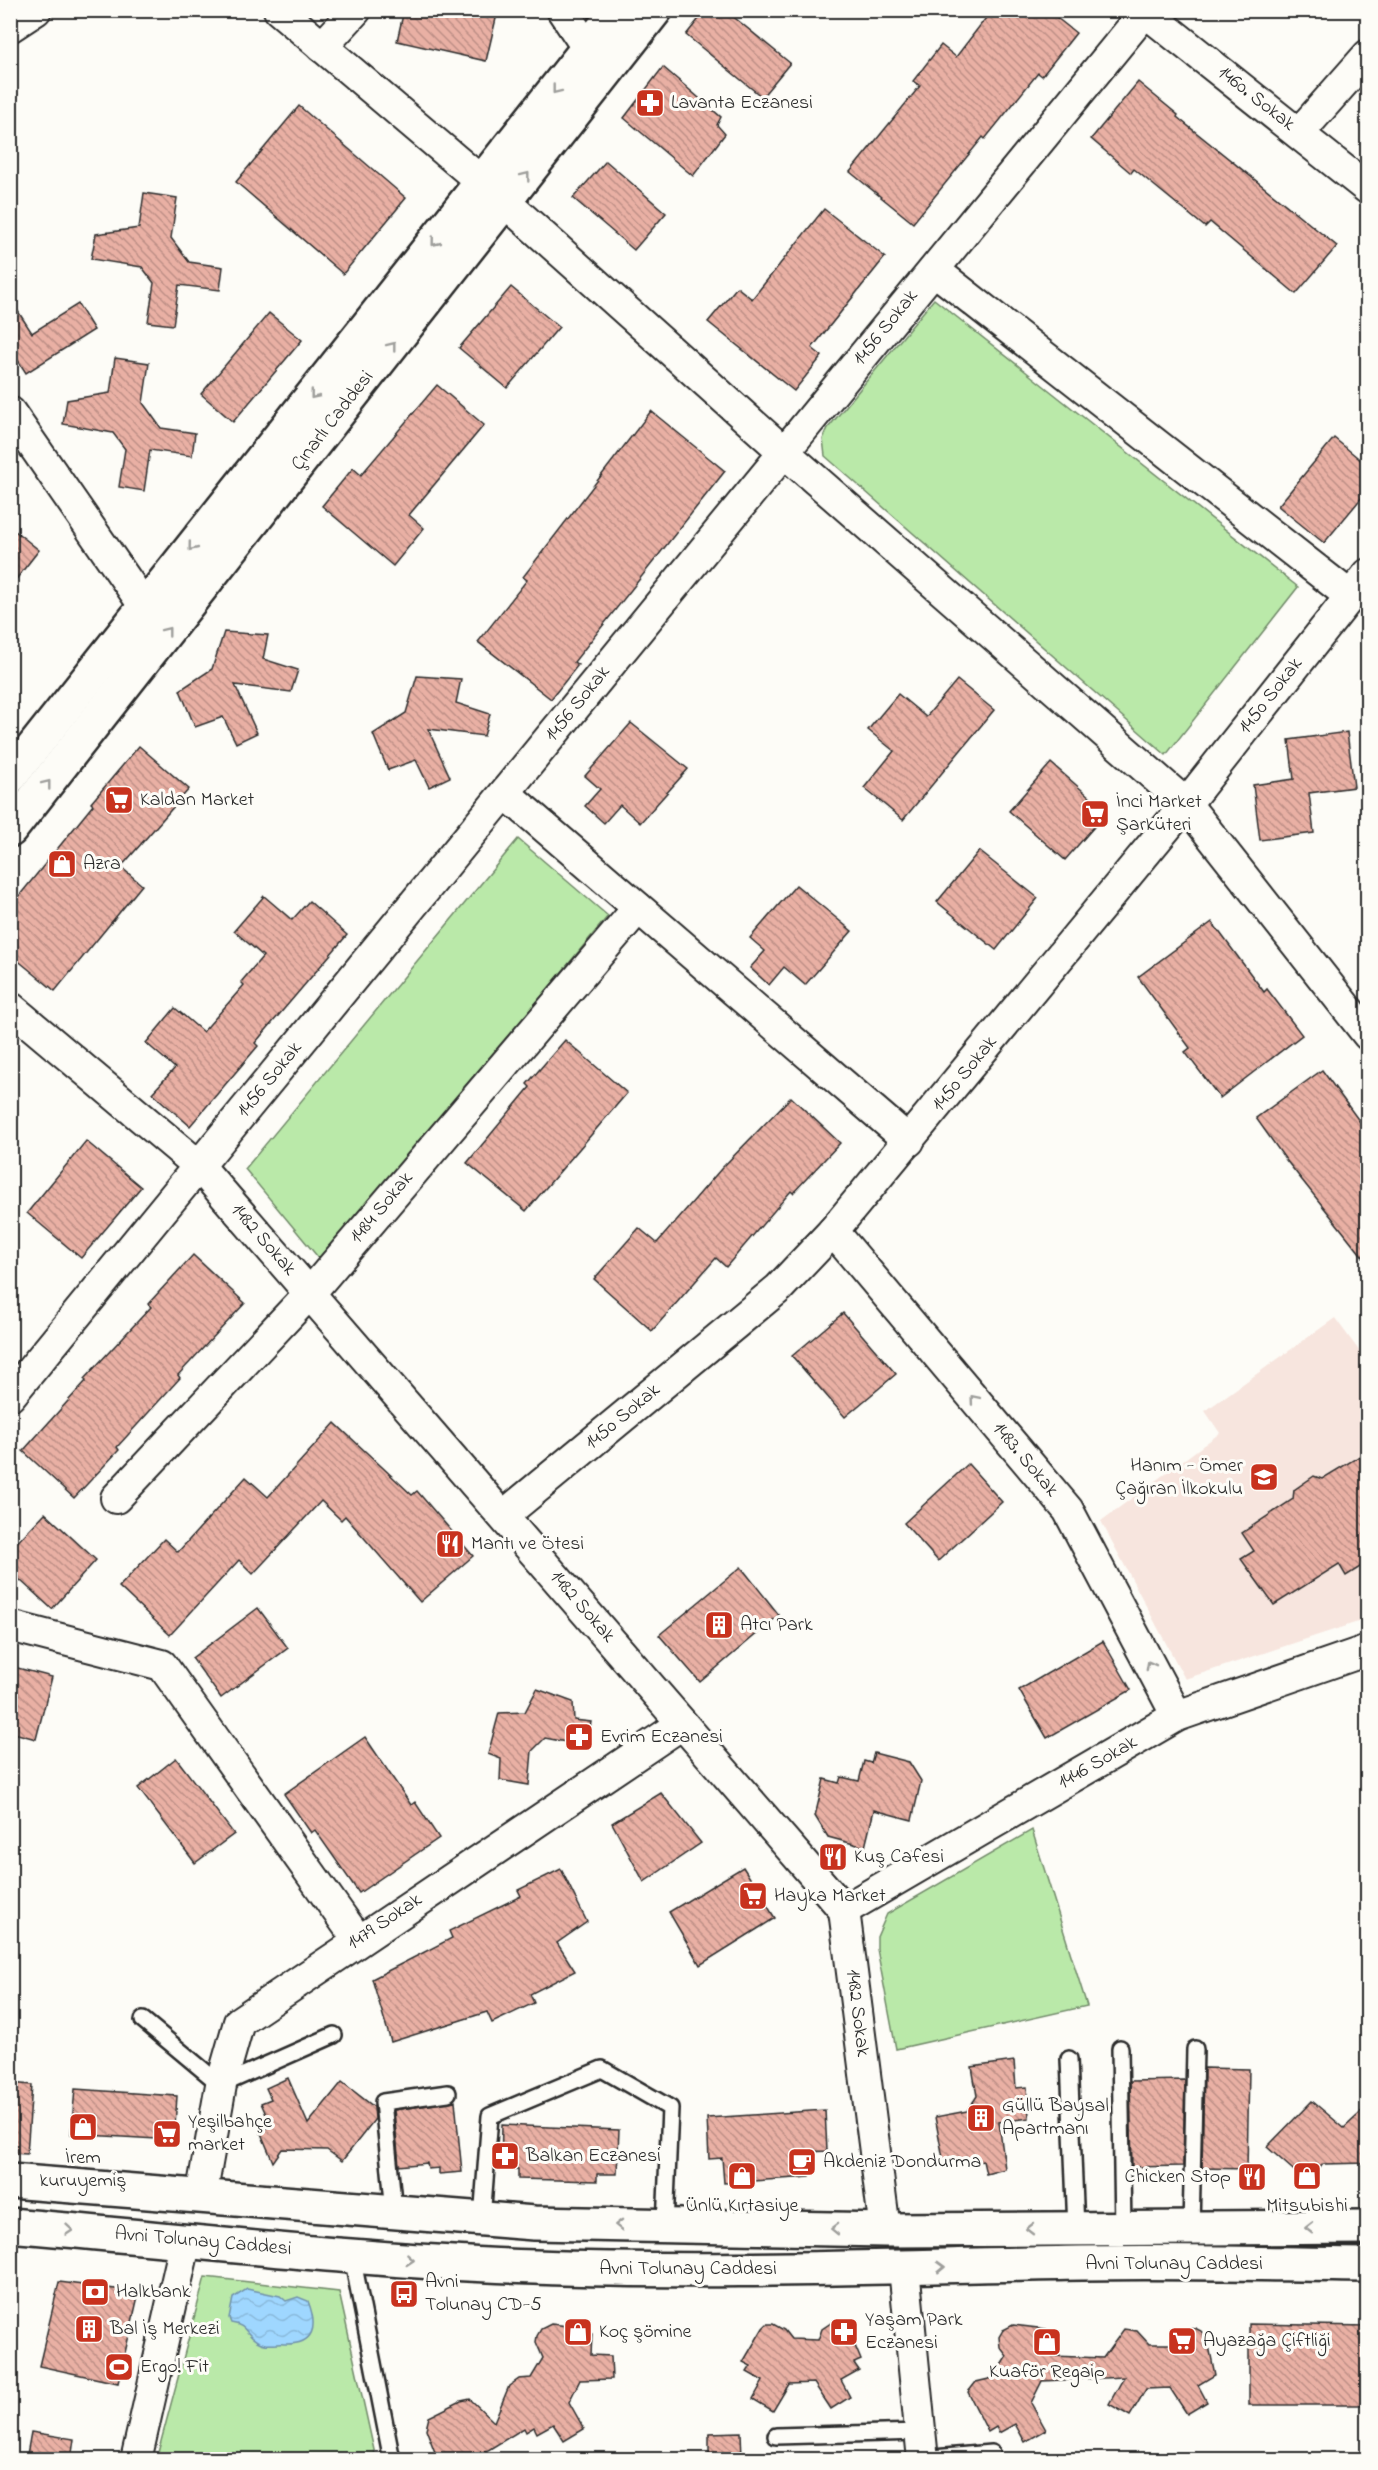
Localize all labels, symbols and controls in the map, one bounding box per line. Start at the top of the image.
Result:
street label: 1460. Sokak [1211,59,1301,139]
one-way arrow [553,83,564,94]
pharmacy icon: Lavanta Eczanesi [634,87,666,119]
place label: Lavanta Eczanesi [671,89,813,118]
one-way arrow [518,172,529,183]
one-way arrow [432,236,443,247]
street label: 1456 Sokak [846,283,926,372]
one-way arrow [385,342,396,353]
street label: Çınarlı Caddesi [285,365,381,477]
one-way arrow [310,388,321,399]
one-way arrow [189,541,200,552]
one-way arrow [160,627,171,638]
street label: 1450 Sokak [1232,651,1310,741]
street label: 1456 Sokak [538,659,618,748]
one-way arrow [39,780,50,791]
supermarket icon: Kaldan Market [103,784,135,816]
place label: Kaldan Market [140,786,255,815]
place label: İnci Market Şarküteri [1116,788,1202,840]
supermarket icon: İnci Market Şarküteri [1079,798,1111,830]
shop icon: Azra [46,848,78,880]
place label: Azra [83,850,121,879]
street label: 1450 Sokak [925,1029,1005,1118]
street label: 1456 Sokak [230,1035,310,1124]
street label: 1484 Sokak [343,1165,421,1250]
street label: 1482 Sokak [223,1197,303,1283]
street label: 1450 Sokak [579,1377,667,1457]
one-way arrow [970,1395,981,1406]
street label: 1483. Sokak [985,1416,1065,1504]
place label: Hanım - Ömer Çağıran İlkokulu [1115,1452,1244,1505]
school or university icon: Hanım - Ömer Çağıran İlkokulu [1248,1461,1280,1493]
restaurant icon: Mantı ve Ötesi [434,1528,466,1560]
place label: Mantı ve Ötesi [471,1530,584,1559]
street label: 1482 Sokak [542,1564,622,1650]
building icon: Atcı Park [703,1609,735,1641]
place label: Atcı Park [740,1611,813,1640]
one-way arrow [1146,1660,1157,1671]
pharmacy icon: Evrim Eczanesi [563,1721,595,1753]
place label: Evrim Eczanesi [600,1723,723,1752]
street label: 1446 Sokak [1053,1728,1143,1797]
restaurant icon: Kuş Cafesi [817,1841,849,1873]
place label: Kuş Cafesi [854,1843,944,1872]
supermarket icon: Hayka Market [737,1880,769,1912]
place label: Hayka Market [774,1882,886,1911]
street label: 1479 Sokak [342,1886,428,1958]
street label: 1482 Sokak [837,1968,877,2059]
place label: Güllü Baysal Apartmanı [1002,2092,1109,2144]
building icon: Güllü Baysal Apartmanı [965,2102,997,2134]
place label: Yeşilbahçe market [188,2108,272,2160]
shop icon: İrem kuruyemiş [67,2111,99,2143]
supermarket icon: Yeşilbahçe market [151,2118,183,2150]
pharmacy icon: Balkan Eczanesi [489,2140,521,2172]
place label: Balkan Eczanesi [525,2142,661,2171]
place label: İrem kuruyemiş [39,2144,127,2196]
cafe icon: Akdeniz Dondurma [786,2146,818,2178]
place label: Akdeniz Dondurma [823,2148,981,2177]
shop icon: Ünlü Kırtasiye [726,2160,758,2192]
shop icon: Mitsubishi [1291,2160,1323,2192]
restaurant icon: Chicken Stop [1236,2161,1268,2193]
place label: Chicken Stop [1125,2163,1231,2192]
place label: Ünlü Kırtasiye [685,2192,799,2221]
place label: Mitsubishi [1266,2192,1348,2221]
one-way arrow [615,2219,624,2231]
street label: Avni Tolunay Caddesi [113,2220,293,2264]
one-way arrow [1305,2222,1314,2234]
one-way arrow [64,2223,73,2236]
one-way arrow [831,2223,840,2235]
one-way arrow [1026,2223,1035,2235]
street label: Avni Tolunay Caddesi [1085,2250,1263,2279]
one-way arrow [406,2253,415,2266]
street label: Avni Tolunay Caddesi [599,2255,777,2284]
one-way arrow [937,2261,946,2274]
place label: Avni Tolunay CD-5 [425,2268,542,2320]
bank icon: Halkbank [79,2276,111,2308]
place label: Halkbank [116,2278,191,2307]
bus stop icon: Avni Tolunay CD-5 [388,2278,420,2310]
place label: Yaşam Park Eczanesi [865,2306,963,2358]
building icon: Bal İş Merkezi [73,2313,105,2345]
place label: Bal İş Merkezi [109,2315,220,2344]
shop icon: Koç şömine [562,2316,594,2348]
pharmacy icon: Yaşam Park Eczanesi [828,2316,860,2348]
place label: Koç şömine [599,2318,692,2347]
supermarket icon: Ayazağa Çiftliği [1166,2325,1198,2357]
shop icon: Kuaför Regaip [1031,2326,1063,2358]
place label: Ayazağa Çiftliği [1203,2327,1331,2357]
sports icon: Ergo! Fit [103,2351,135,2383]
place label: Ergo! Fit [140,2353,209,2383]
place label: Kuaför Regaip [989,2358,1105,2388]

